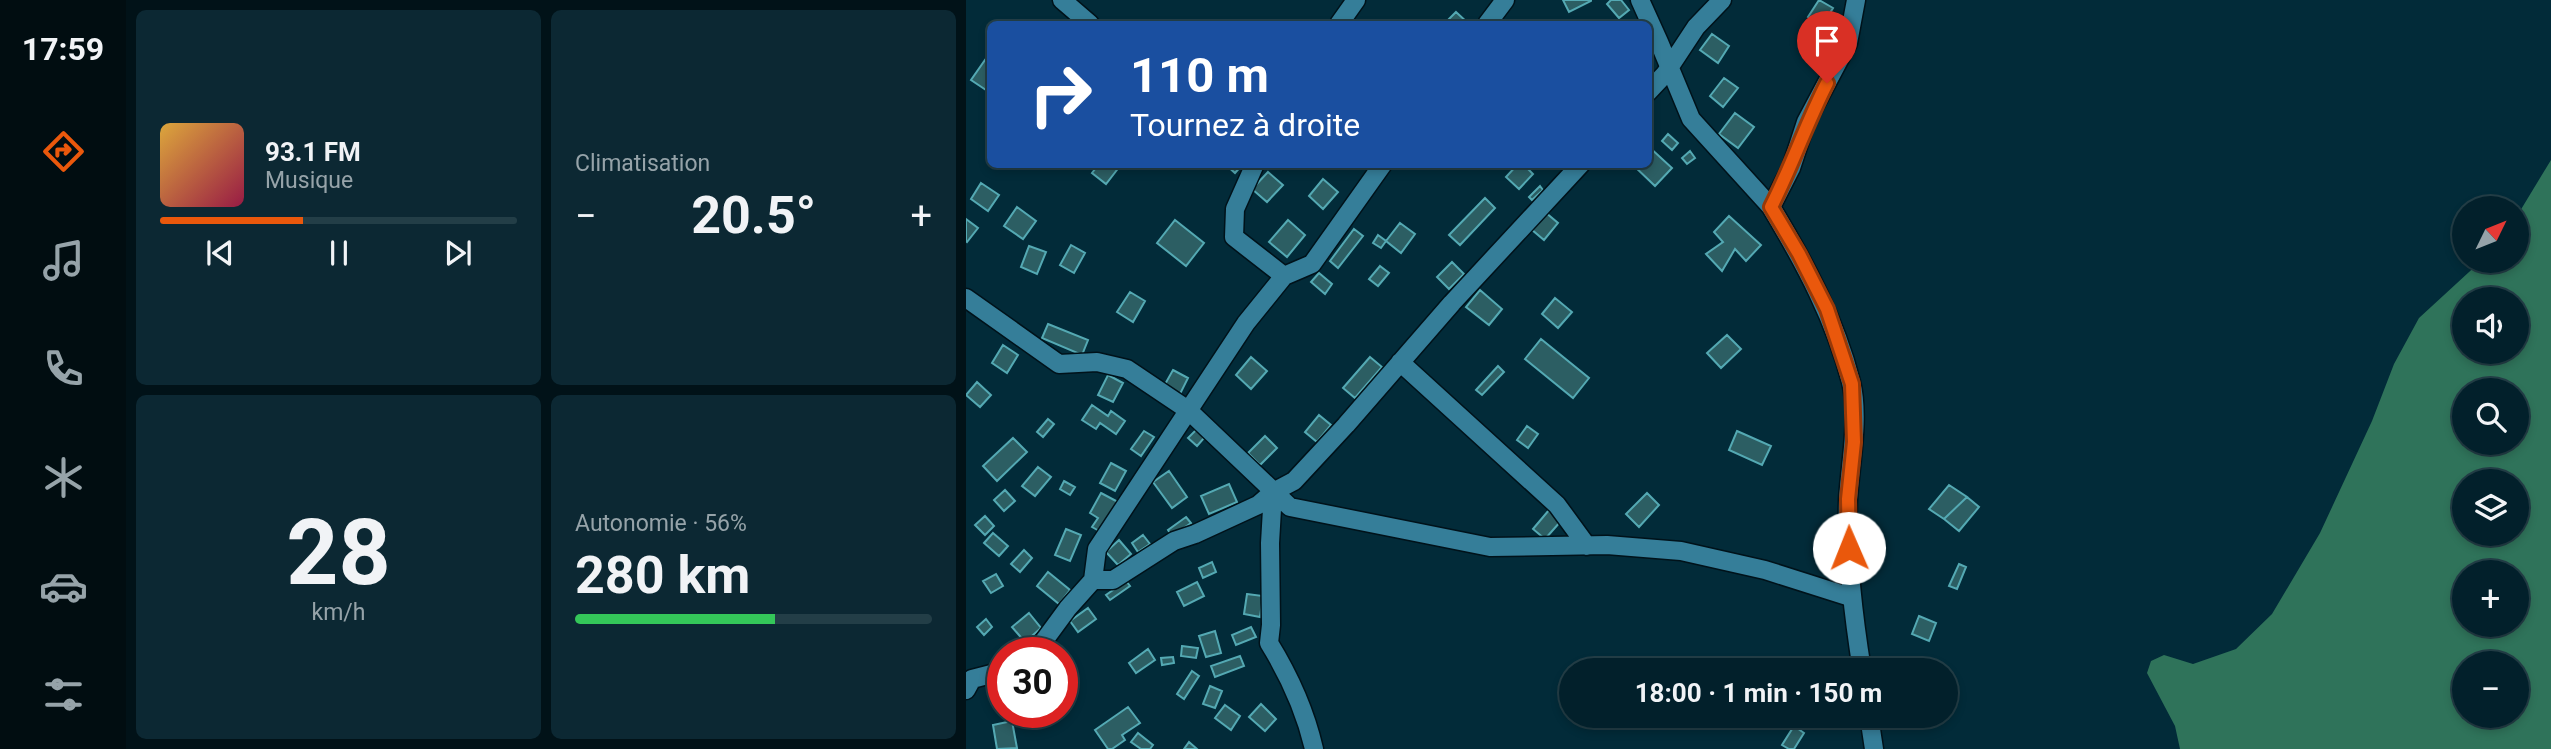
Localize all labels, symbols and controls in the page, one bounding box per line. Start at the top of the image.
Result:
pin [1797,11,1857,83]
icon: arrive [1808,22,1846,60]
text: 17:59 [22,30,104,68]
text: 110 m [1130,47,1269,104]
icon: right [1015,49,1106,140]
text: Tournez à droite [1130,106,1360,144]
icon: directions [39,127,88,176]
text: 93.1 FM [265,137,361,167]
text: Climatisation [575,150,710,177]
text: Musique [265,167,353,194]
text: 20.5° [691,185,816,246]
text: − [575,194,597,238]
text: + [910,194,932,238]
north arrow [2452,196,2529,273]
map controls [2452,196,2529,728]
icon: previous [201,234,239,272]
icon: pause [320,234,358,272]
icon: next [439,234,477,272]
icon: music [39,236,88,285]
button: sound [2452,287,2529,364]
icon: phone [39,344,88,393]
button: search [2452,378,2529,455]
icon: climate [39,453,88,502]
button: layers [2452,469,2529,546]
text: 28 [286,500,391,606]
text: Autonomie · 56% [575,510,747,537]
position arrow [1812,511,1886,585]
text: 280 km [575,545,750,606]
button: + [2452,560,2529,637]
icon: car [39,562,88,611]
text: km/h [312,599,366,626]
speed limit sign: 30 [987,637,1078,728]
button: − [2452,651,2529,728]
icon: filters [39,670,88,719]
text: 18:00 · 1 min · 150 m [1635,678,1882,708]

